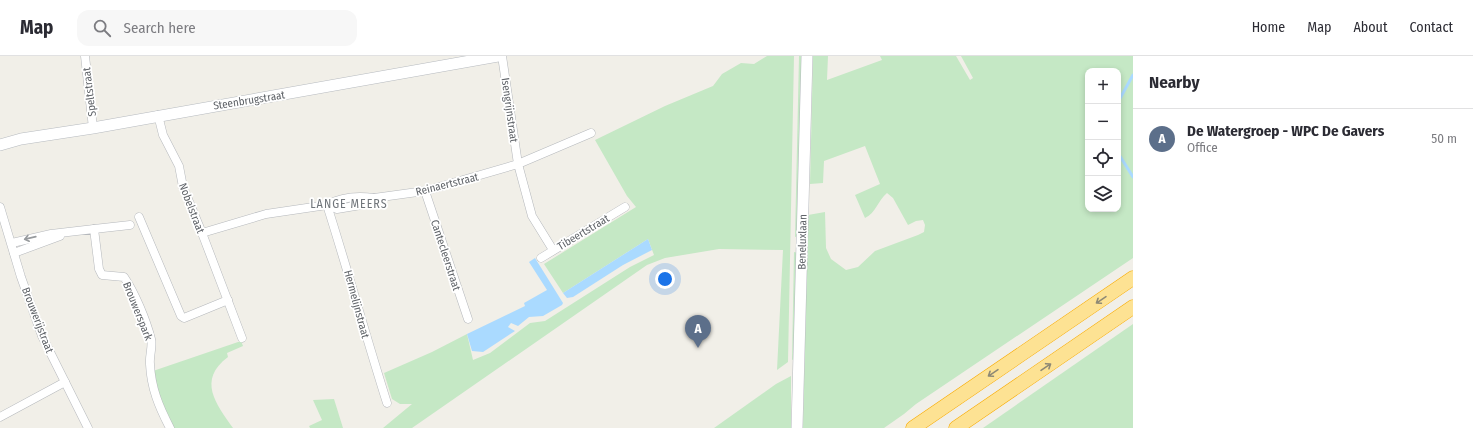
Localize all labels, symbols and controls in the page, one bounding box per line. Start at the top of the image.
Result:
search box [77,10,357,46]
text: Map [20,16,53,39]
icon: search [91,17,113,39]
text: Search here [123,19,196,37]
text: Home [1252,19,1285,36]
text: Map [1307,19,1331,36]
text: About [1353,19,1388,36]
text: Contact [1410,19,1453,36]
street label: Speltstraat [80,66,99,117]
map controls [1085,68,1121,212]
button: + [1085,68,1121,104]
text: Nearby [1149,72,1200,93]
street label: Isengrijnstraat [499,77,521,144]
street label: Steenbrugstraat [212,88,286,113]
button: − [1085,104,1121,140]
text: De Watergroep - WPC De Gavers [1187,122,1384,140]
text: A [1158,131,1166,146]
text: 50 m [1431,131,1457,146]
button: locate [1085,140,1121,176]
text: Office [1187,140,1218,155]
street label: Reinaertstraat [414,170,480,199]
button: layers [1085,176,1121,212]
street label: Nobelstraat [176,181,207,236]
district label: LANGE MEERS [310,197,388,211]
street label: Tibeertstraat [555,212,612,253]
street label: Beneluxlaan [796,214,809,270]
street label: Cantecleerstraat [428,218,463,293]
one-way arrow [24,235,37,243]
street label: Hermelijnstraat [341,269,372,340]
your location [655,269,675,289]
street label: Brouwerspark [120,280,156,343]
street label: Brouwerijstraat [19,286,56,355]
one-way arrow [1096,296,1107,304]
pin: A [685,315,711,348]
one-way arrow [1040,363,1051,371]
one-way arrow [988,369,999,377]

